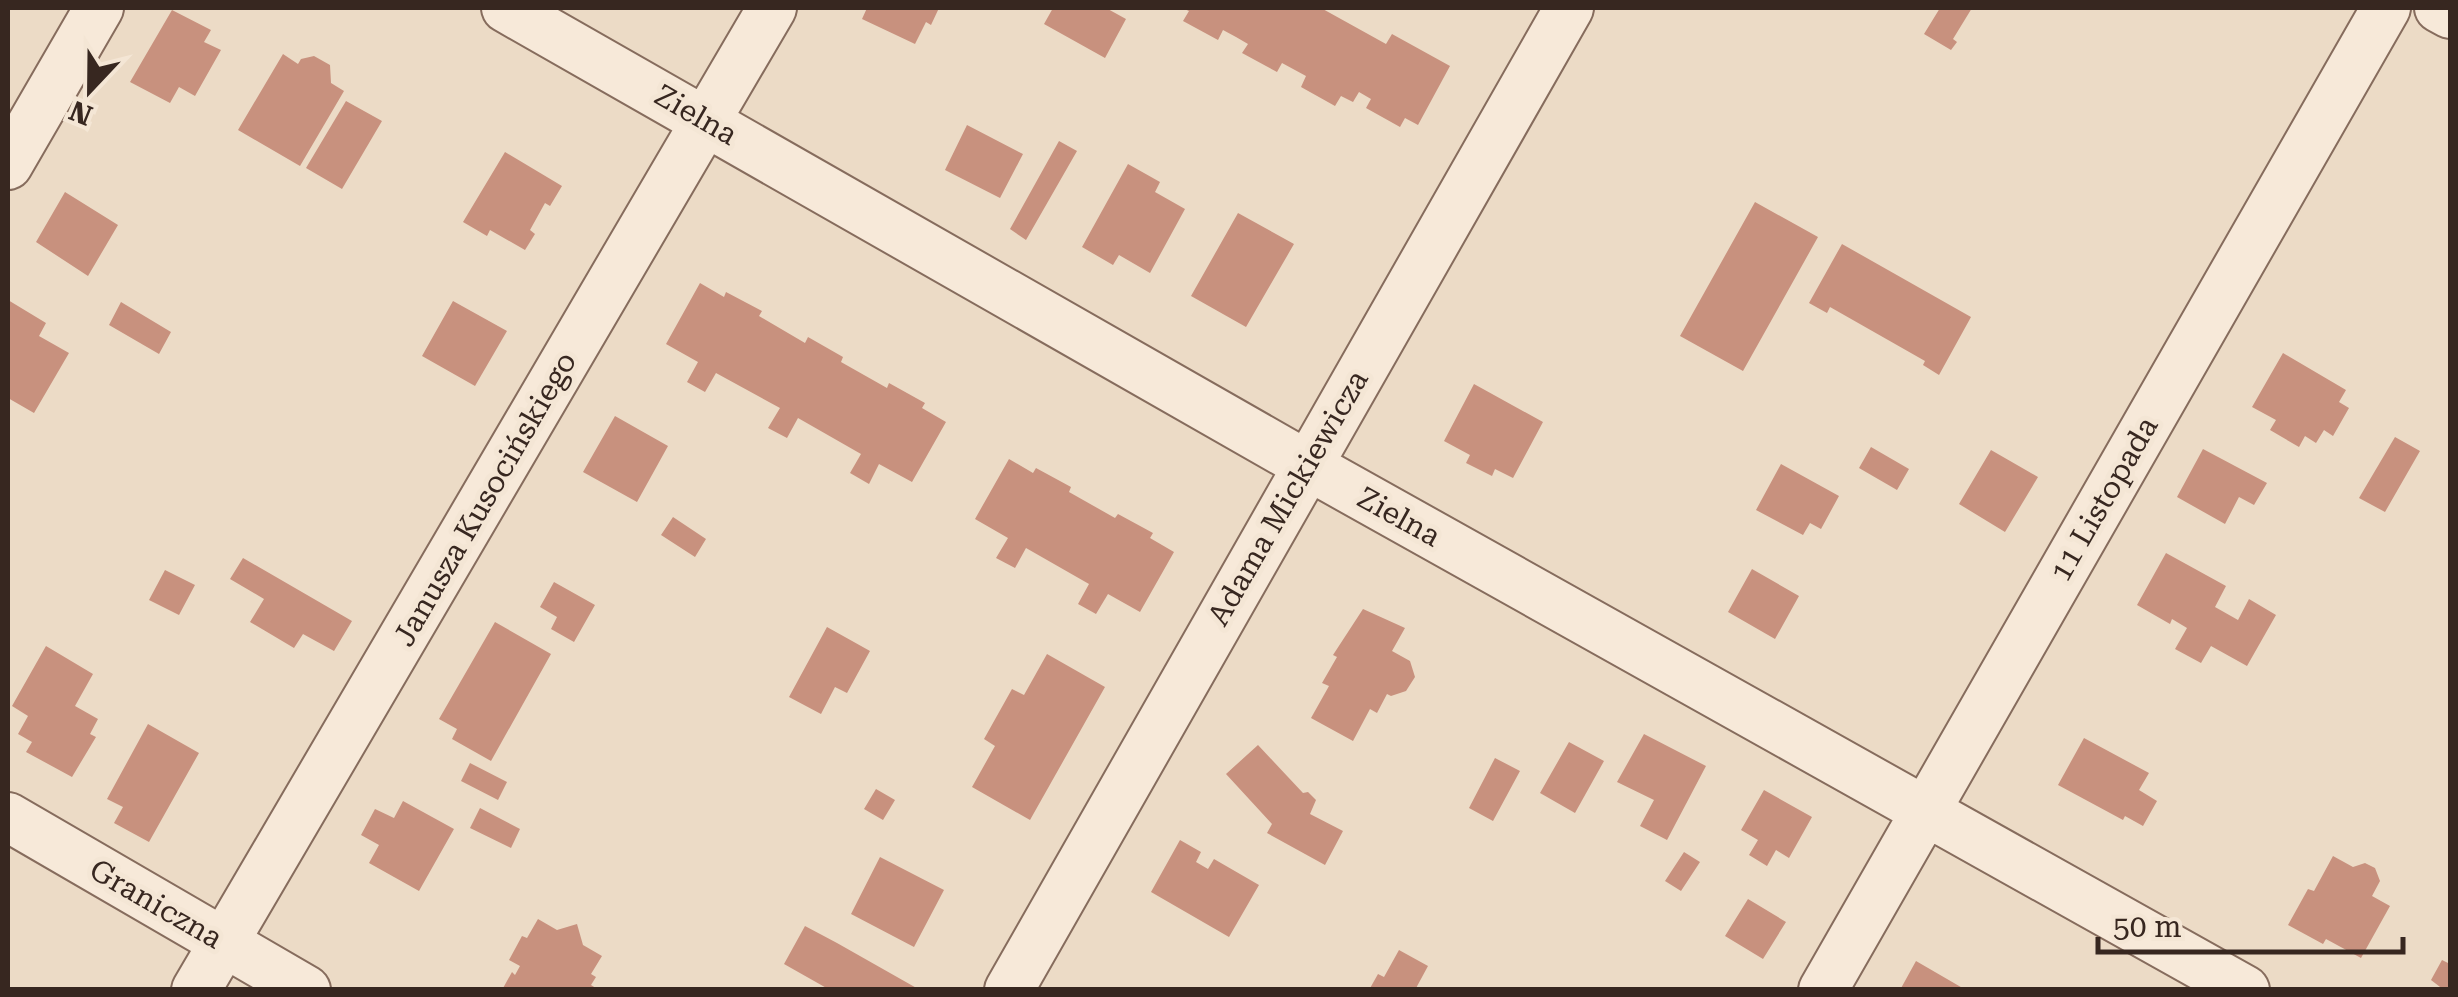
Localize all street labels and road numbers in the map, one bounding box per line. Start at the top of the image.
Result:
street label: Zielna [649,77,744,152]
street label: Janusza Kusocińskiego [386,345,583,652]
street label: Adama Mickiewicza [1200,364,1375,632]
street label: 11 Listopada [2042,410,2165,587]
street label: Zielna [1352,480,1447,554]
street label: Graniczna [84,852,229,956]

